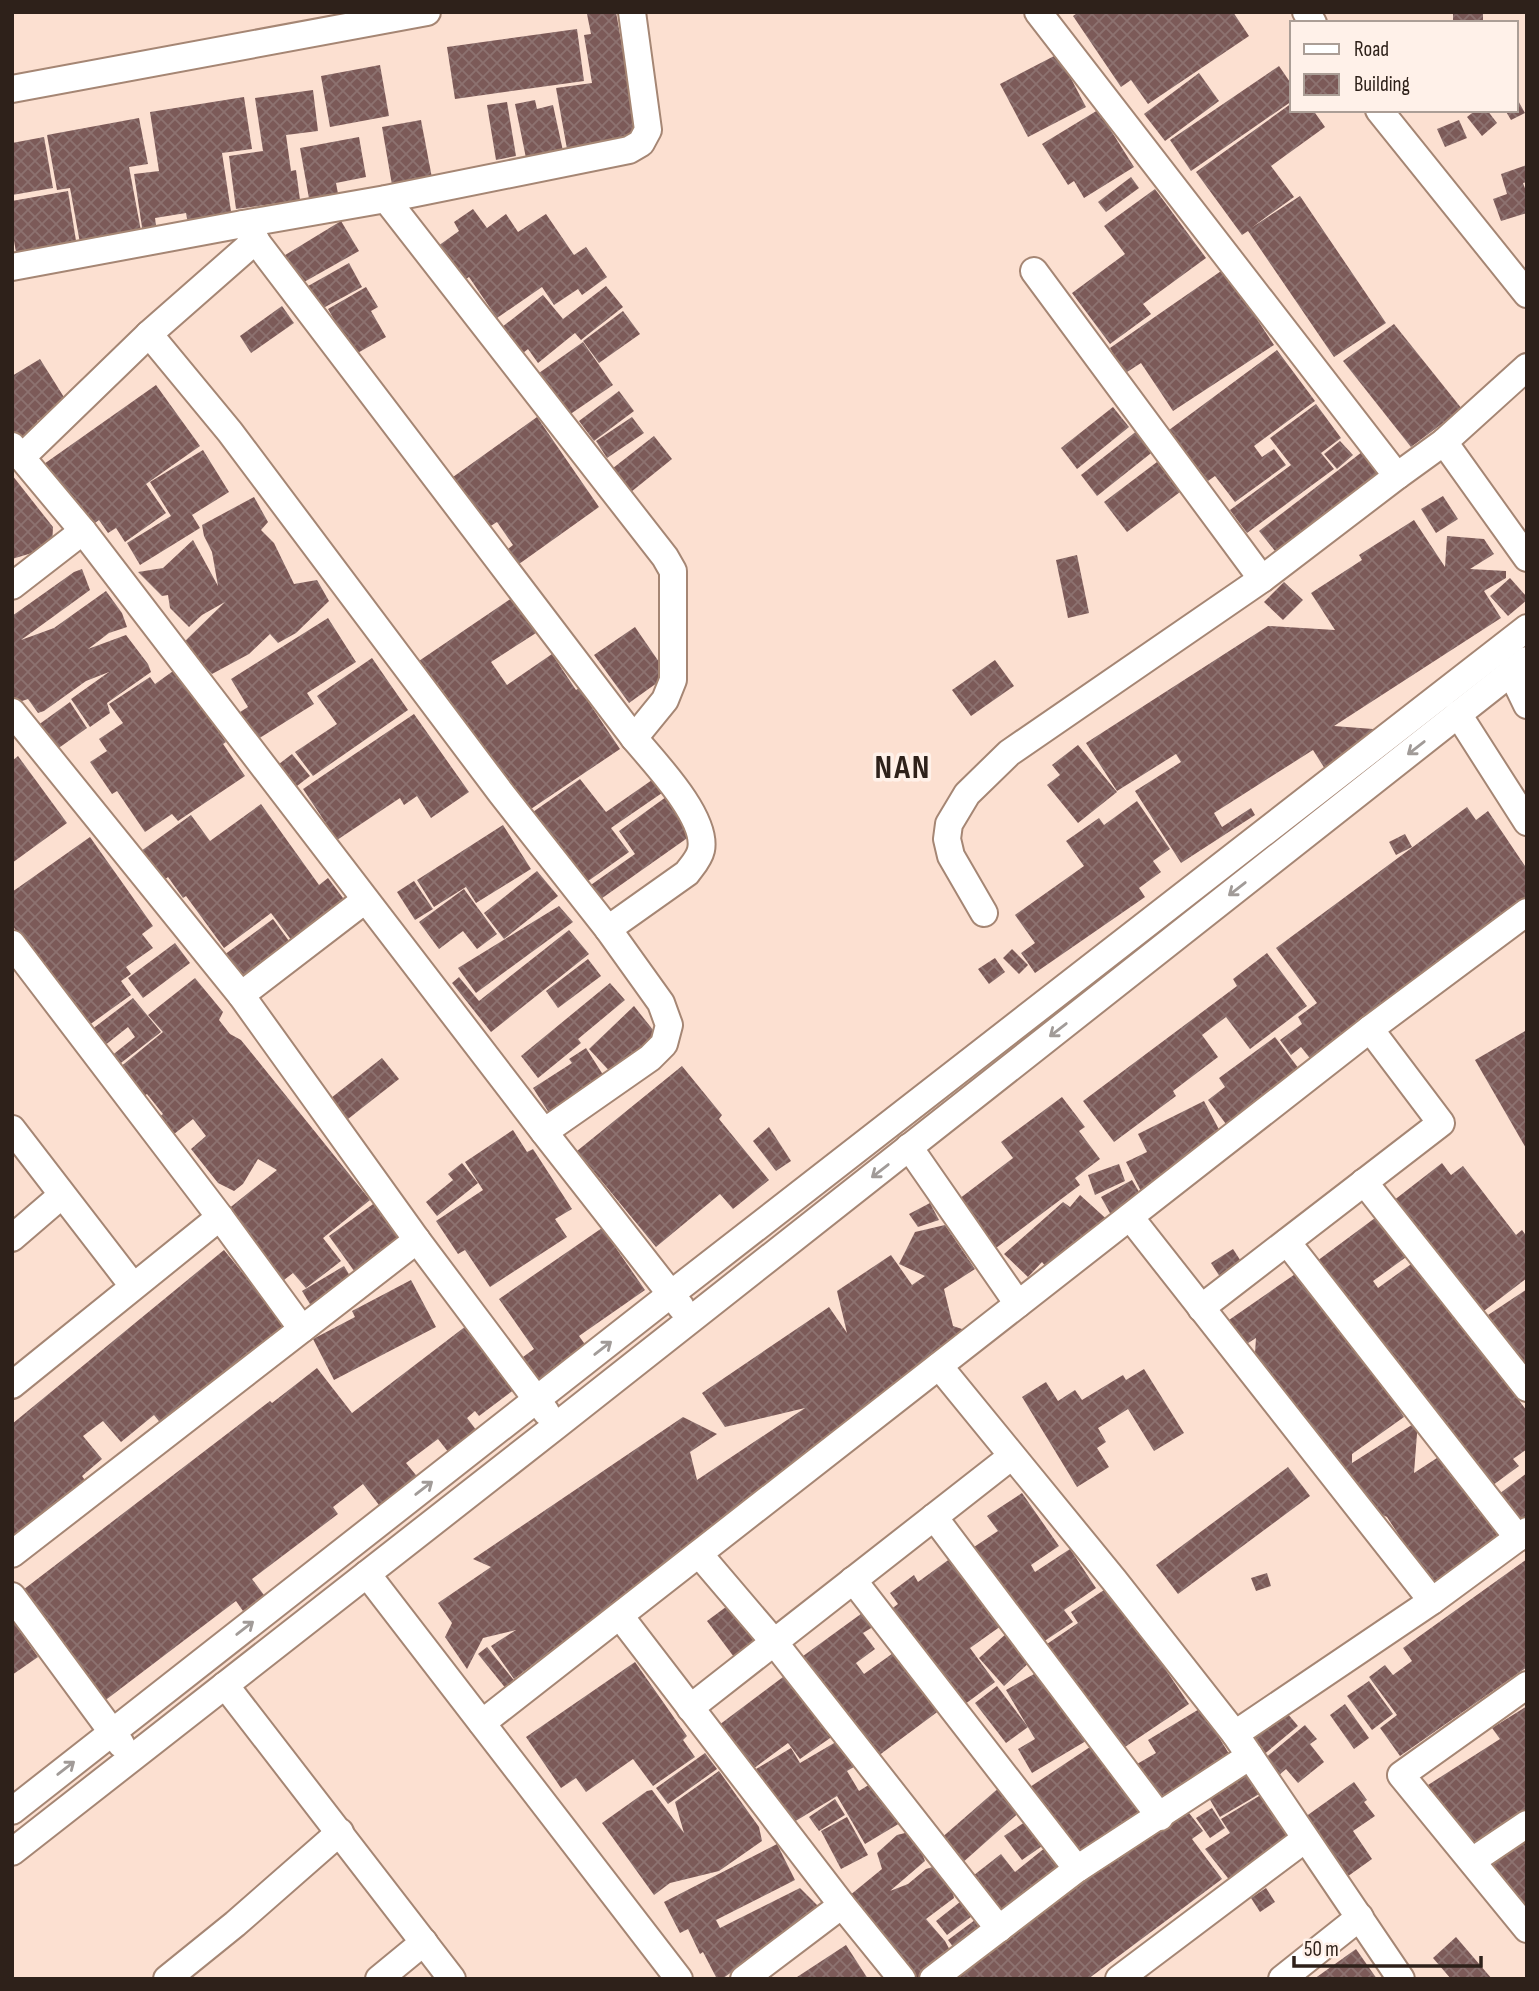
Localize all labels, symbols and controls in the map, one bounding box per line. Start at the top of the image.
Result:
legend [1290,21,1518,112]
text: Road [1354,37,1389,62]
text: Building [1354,72,1410,97]
one-way arrow [1407,740,1425,756]
district label: NAN [875,748,931,788]
one-way arrow [1228,881,1246,896]
one-way arrow [1050,1022,1068,1037]
one-way arrow [871,1163,889,1178]
one-way arrow [594,1340,612,1355]
one-way arrow [415,1480,433,1495]
one-way arrow [235,1621,254,1636]
one-way arrow [56,1761,75,1776]
scale bar [1294,1924,1481,1968]
text: 50 m [1304,1937,1339,1962]

